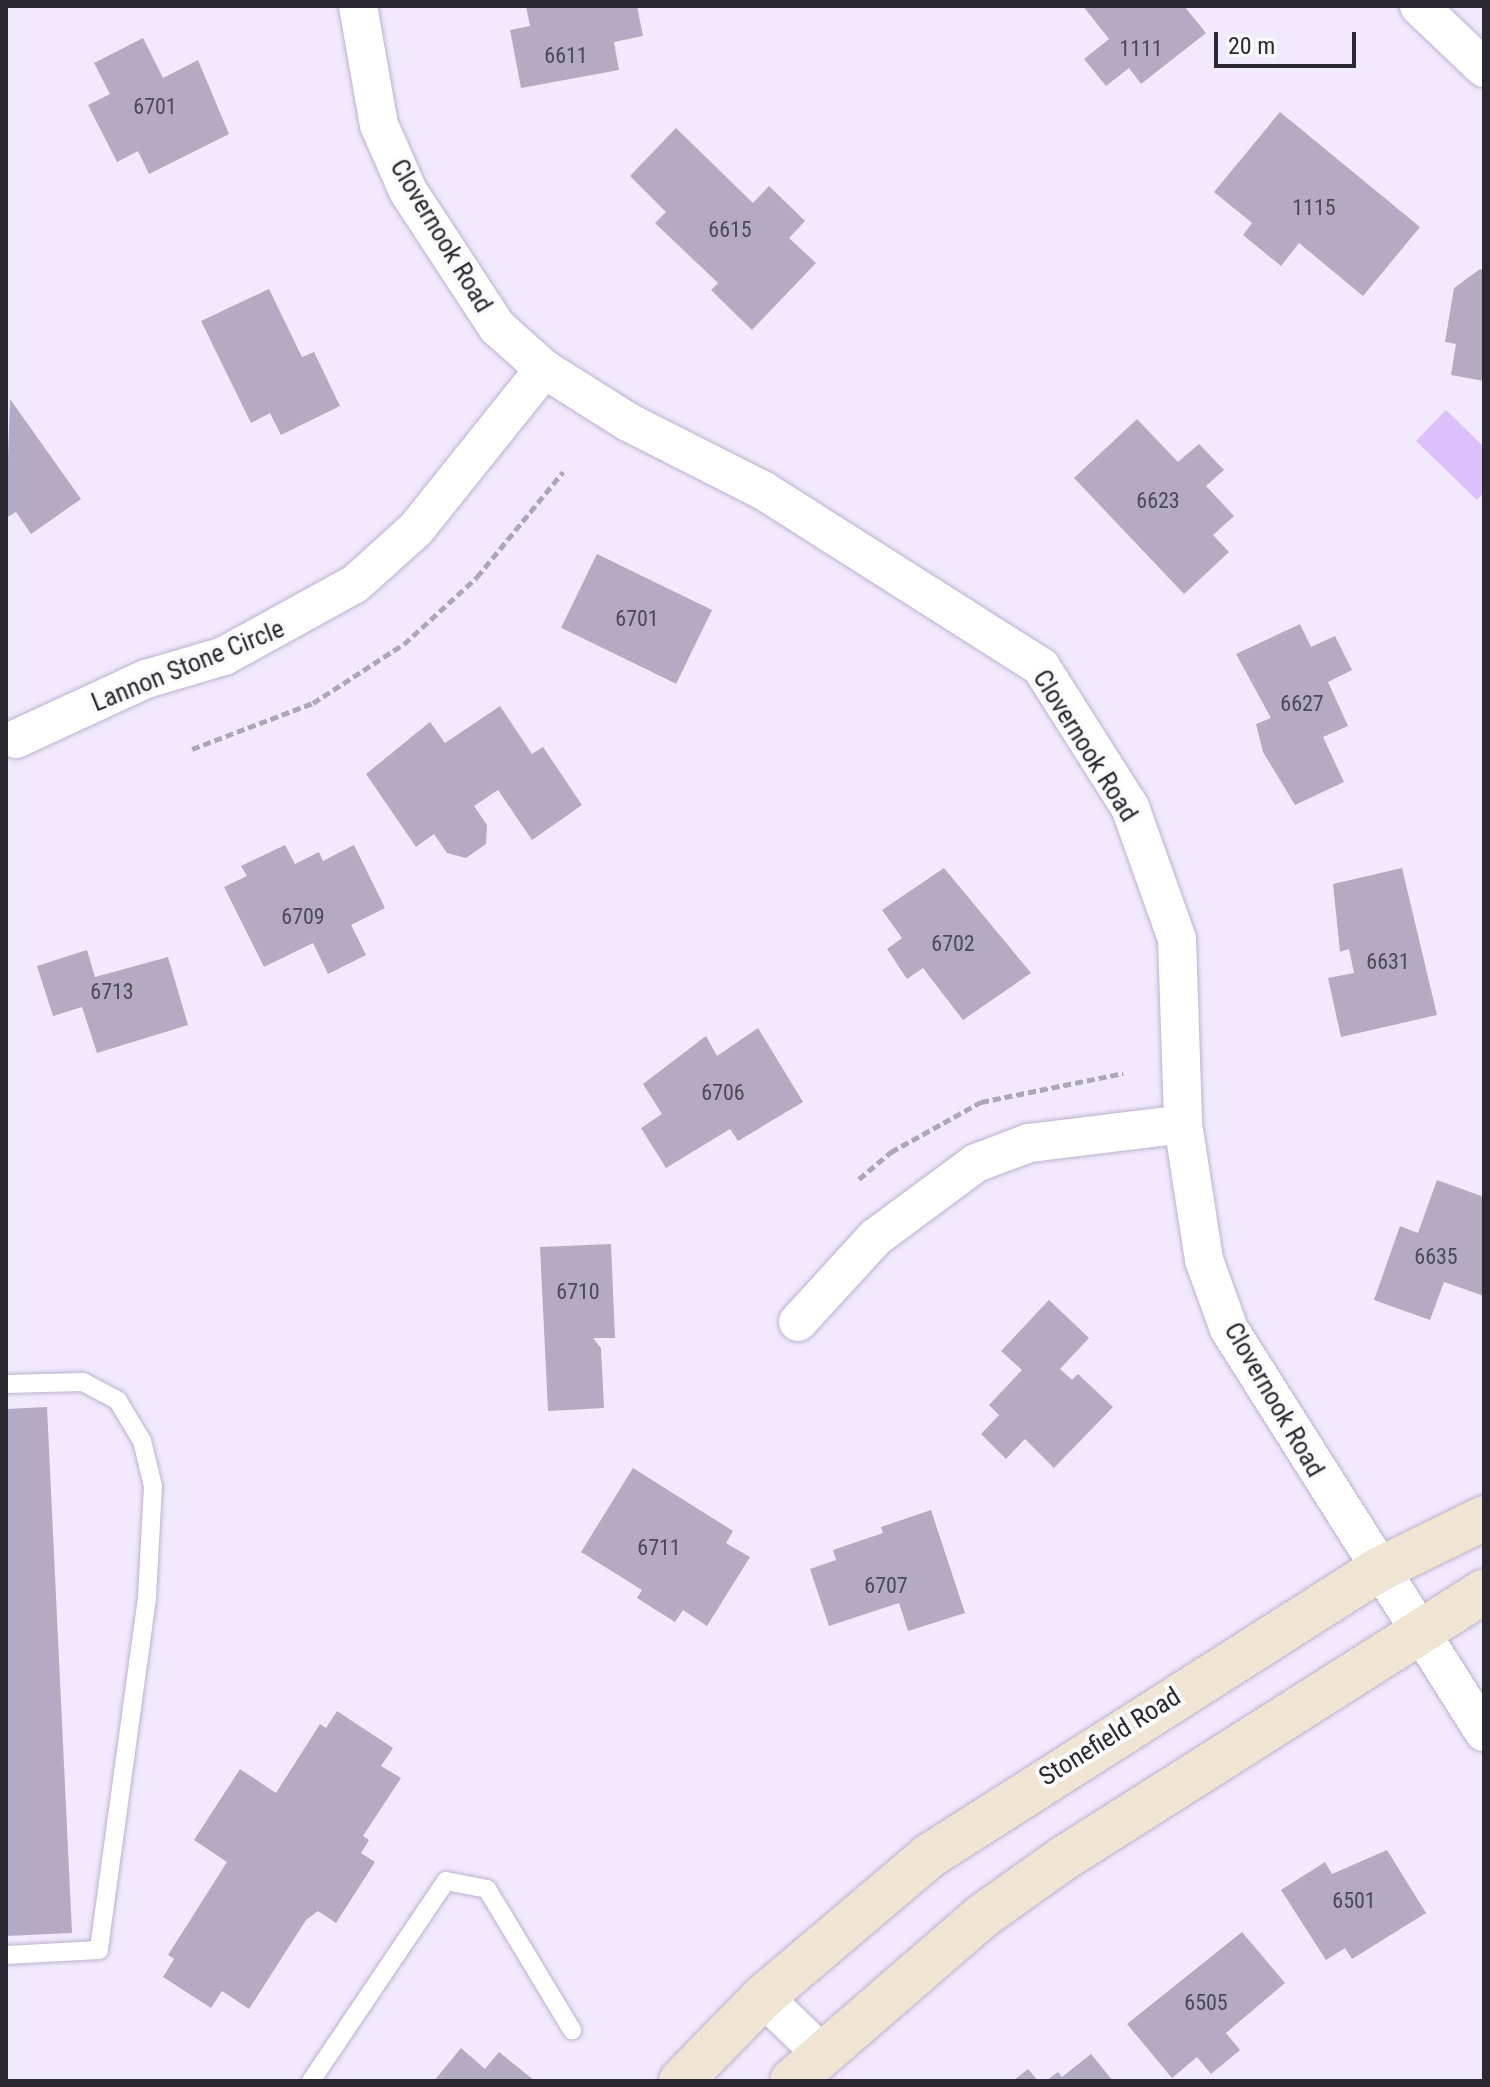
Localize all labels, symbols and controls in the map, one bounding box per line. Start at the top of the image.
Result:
scale bar [1218,16,1360,66]
text: 20 m [1228,32,1275,60]
house number: 1111 [1119,36,1163,62]
house number: 6611 [544,43,588,69]
house number: 6701 [133,94,177,120]
street label: Clovernook Road [383,154,499,318]
house number: 1115 [1292,195,1336,221]
house number: 6615 [708,217,752,243]
house number: 6623 [1136,488,1180,514]
house number: 6701 [615,606,659,632]
street label: Lannon Stone Circle [87,613,289,719]
street label: Clovernook Road [1026,664,1144,828]
house number: 6627 [1280,691,1324,717]
house number: 6709 [281,904,325,930]
house number: 6702 [931,931,975,957]
house number: 6631 [1366,949,1410,975]
house number: 6713 [90,979,134,1005]
house number: 6706 [701,1080,745,1106]
house number: 6635 [1414,1244,1458,1270]
house number: 6710 [556,1279,600,1305]
street label: Clovernook Road [1217,1317,1331,1483]
house number: 6711 [637,1535,681,1561]
house number: 6707 [864,1573,908,1599]
street label: Stonefield Road [1034,1681,1186,1793]
house number: 6501 [1332,1888,1376,1914]
house number: 6505 [1184,1990,1228,2016]

